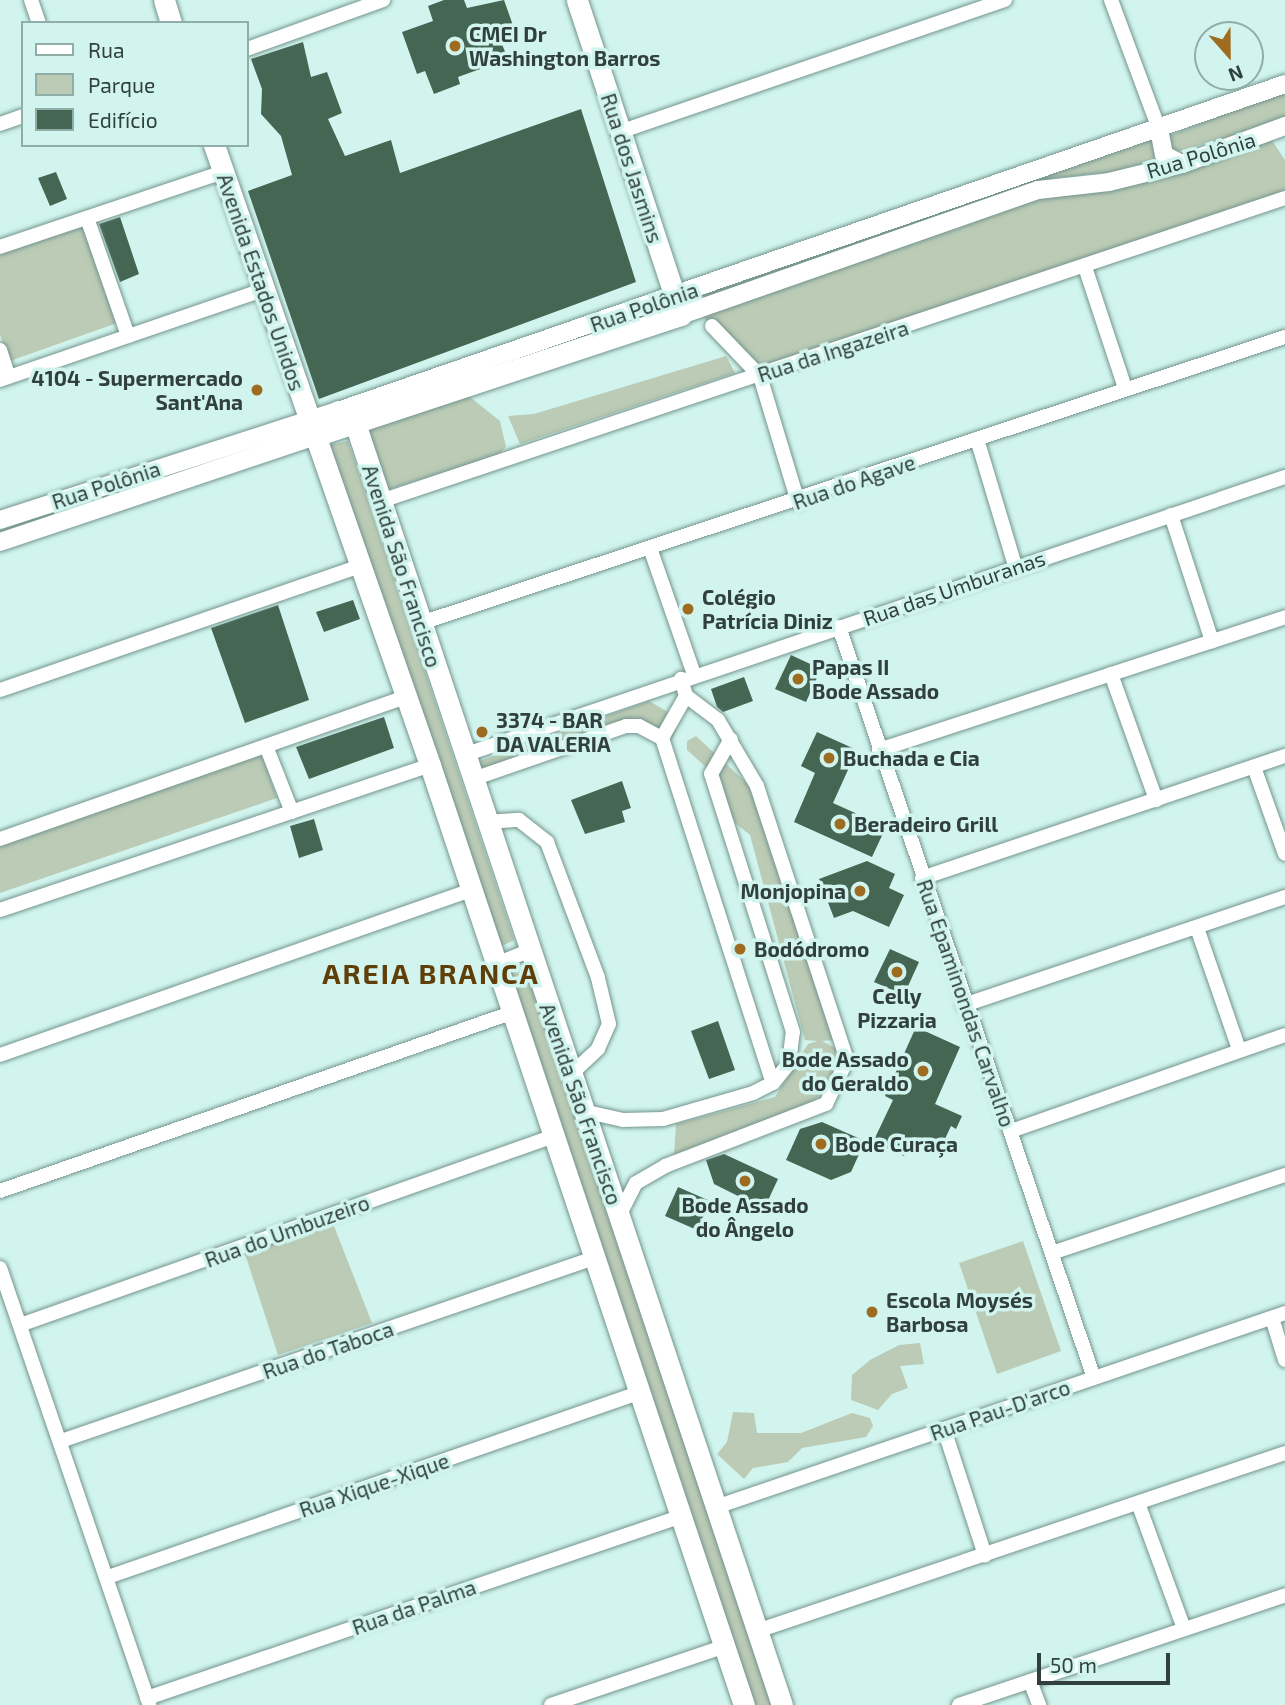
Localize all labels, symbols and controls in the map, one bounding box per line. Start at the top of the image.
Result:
legend [21,21,248,147]
place label: CMEI Dr Washington Barros [469,21,660,71]
north arrow [1194,21,1264,91]
text: Rua [88,37,124,62]
marker: CMEI Dr Washington Barros [447,38,463,54]
text: N [1225,61,1247,87]
text: Parque [88,72,155,97]
street label: Rua dos Jasmins [596,90,668,246]
text: Edifício [88,107,158,132]
street label: Rua Polônia [1144,127,1258,183]
street label: Avenida Estados Unidos [212,170,310,394]
street label: Rua Polônia [587,277,701,337]
street label: Rua da Ingazeira [754,315,912,387]
place label: 4104 - Supermercado Sant'Ana [31,365,243,415]
marker: 4104 - Supermercado Sant'Ana [249,382,265,398]
street label: Rua do Agave [789,449,919,515]
street label: Rua Polônia [49,456,163,514]
street label: Avenida São Francisco [357,461,447,671]
street label: Rua das Umburanas [860,545,1048,631]
place label: Colégio Patrícia Diniz [702,584,833,634]
marker: Colégio Patrícia Diniz [680,601,696,617]
place label: Papas II Bode Assado [812,654,940,704]
marker: Papas II Bode Assado [790,671,806,687]
place label: 3374 - BAR DA VALERIA [496,707,612,757]
marker: 3374 - BAR DA VALERIA [474,724,490,740]
place label: Buchada e Cia [843,745,980,771]
marker: Buchada e Cia [821,750,837,766]
place label: Beradeiro Grill [854,811,998,837]
marker: Beradeiro Grill [832,816,848,832]
street label: Rua Epaminondas Carvalho [912,876,1020,1130]
place label: Monjopina [741,878,846,904]
marker: Monjopina [852,883,868,899]
place label: Bodódromo [754,936,869,962]
marker: Bodódromo [732,941,748,957]
district label: AREIA BRANCA [323,956,539,990]
marker: Celly Pizzaria [889,964,905,980]
place label: Celly Pizzaria [857,983,937,1033]
street label: Avenida São Francisco [535,1000,627,1208]
place label: Bode Assado do Geraldo [781,1046,909,1096]
marker: Bode Assado do Geraldo [915,1063,931,1079]
place label: Bode Curaça [835,1131,958,1157]
marker: Bode Curaça [813,1136,829,1152]
marker: Bode Assado do Ângelo [737,1173,753,1189]
street label: Rua do Umbuzeiro [201,1190,373,1272]
place label: Bode Assado do Ângelo [681,1192,809,1242]
place label: Escola Moysés Barbosa [886,1287,1033,1337]
marker: Escola Moysés Barbosa [864,1304,880,1320]
street label: Rua do Taboca [259,1316,397,1384]
street label: Rua Pau-D'arco [927,1374,1073,1446]
street label: Rua Xique-Xique [296,1448,452,1522]
street label: Rua da Palma [349,1574,479,1640]
scale bar [1040,1638,1173,1682]
text: 50 m [1050,1652,1097,1677]

